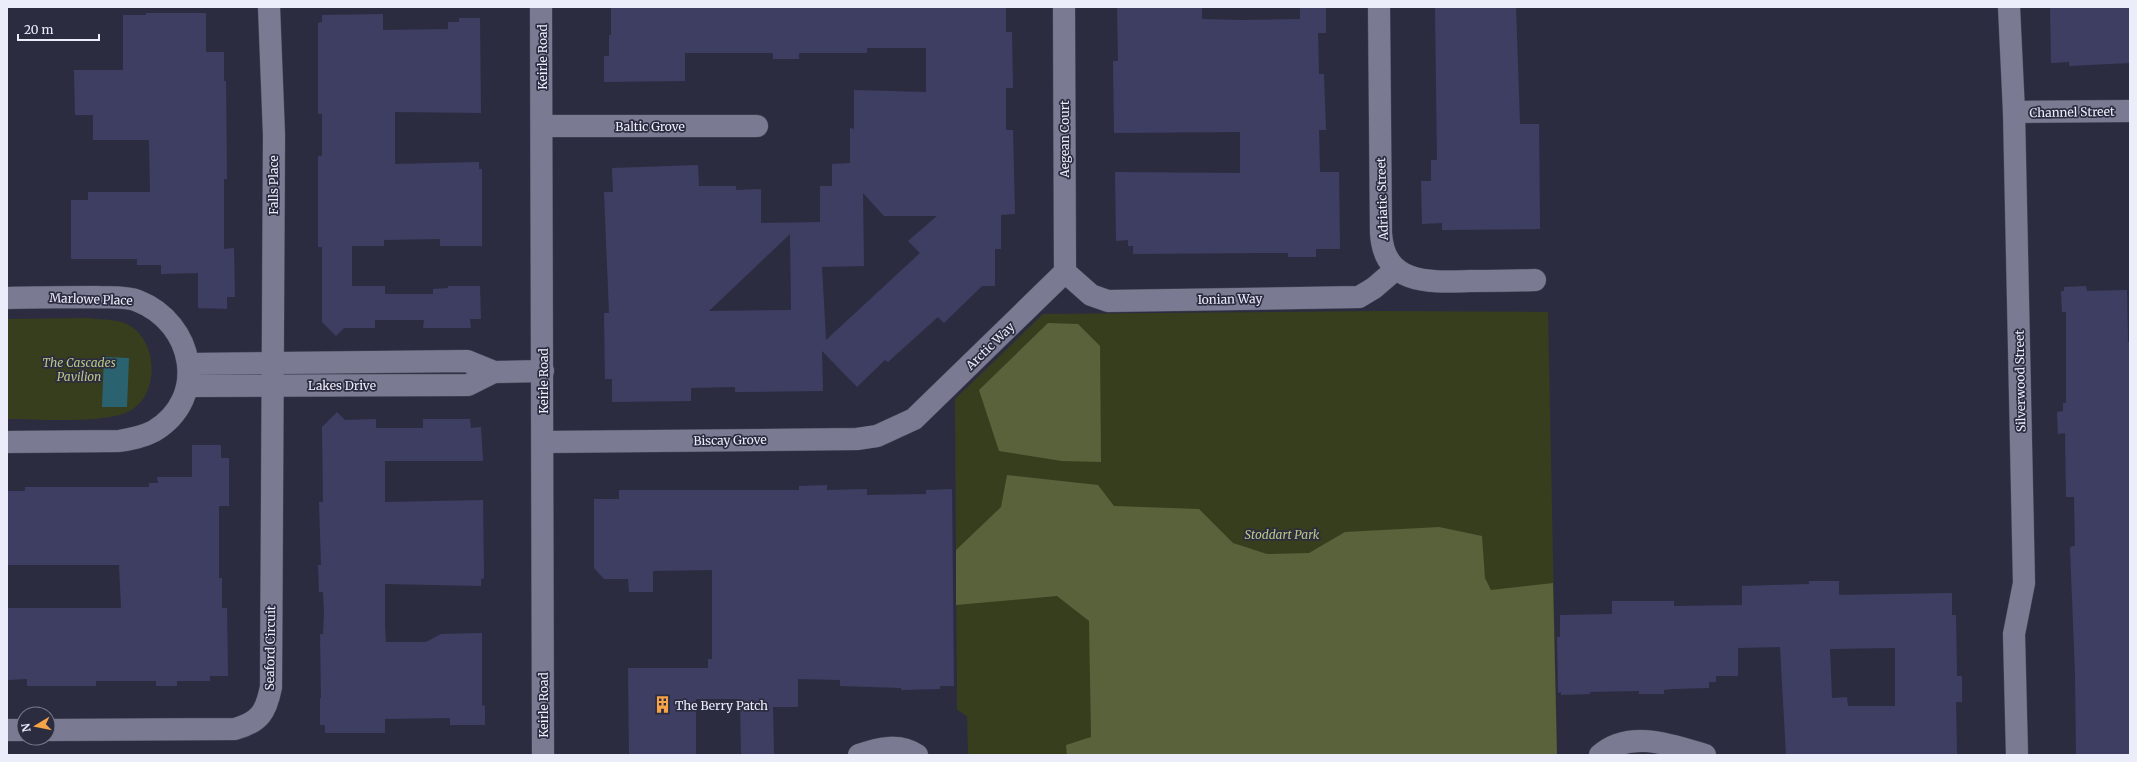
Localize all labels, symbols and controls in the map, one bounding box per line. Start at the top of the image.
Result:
scale bar [18,16,99,42]
text: 20 m [24,22,53,37]
street label: Keirle Road [535,24,550,90]
street label: Aegean Court [1057,100,1072,179]
street label: Channel Street [2029,104,2115,120]
street label: Baltic Grove [615,119,685,134]
street label: Falls Place [266,155,281,215]
street label: Adriatic Street [1373,157,1391,242]
street label: Marlowe Place [49,290,133,308]
street label: Ionian Way [1197,291,1263,307]
street label: Arctic Way [962,319,1017,374]
street label: Silverwood Street [2012,329,2028,432]
street label: Keirle Road [536,348,551,414]
park label: The Cascades Pavilion [42,355,116,384]
street label: Lakes Drive [308,378,376,393]
street label: Biscay Grove [693,432,767,448]
park label: Stoddart Park [1245,527,1320,542]
street label: Seaford Circuit [262,605,278,691]
street label: Keirle Road [536,672,551,738]
building icon: The Berry Patch [652,695,672,715]
place label: The Berry Patch [675,698,768,713]
north arrow [16,706,56,746]
text: N [18,722,34,733]

